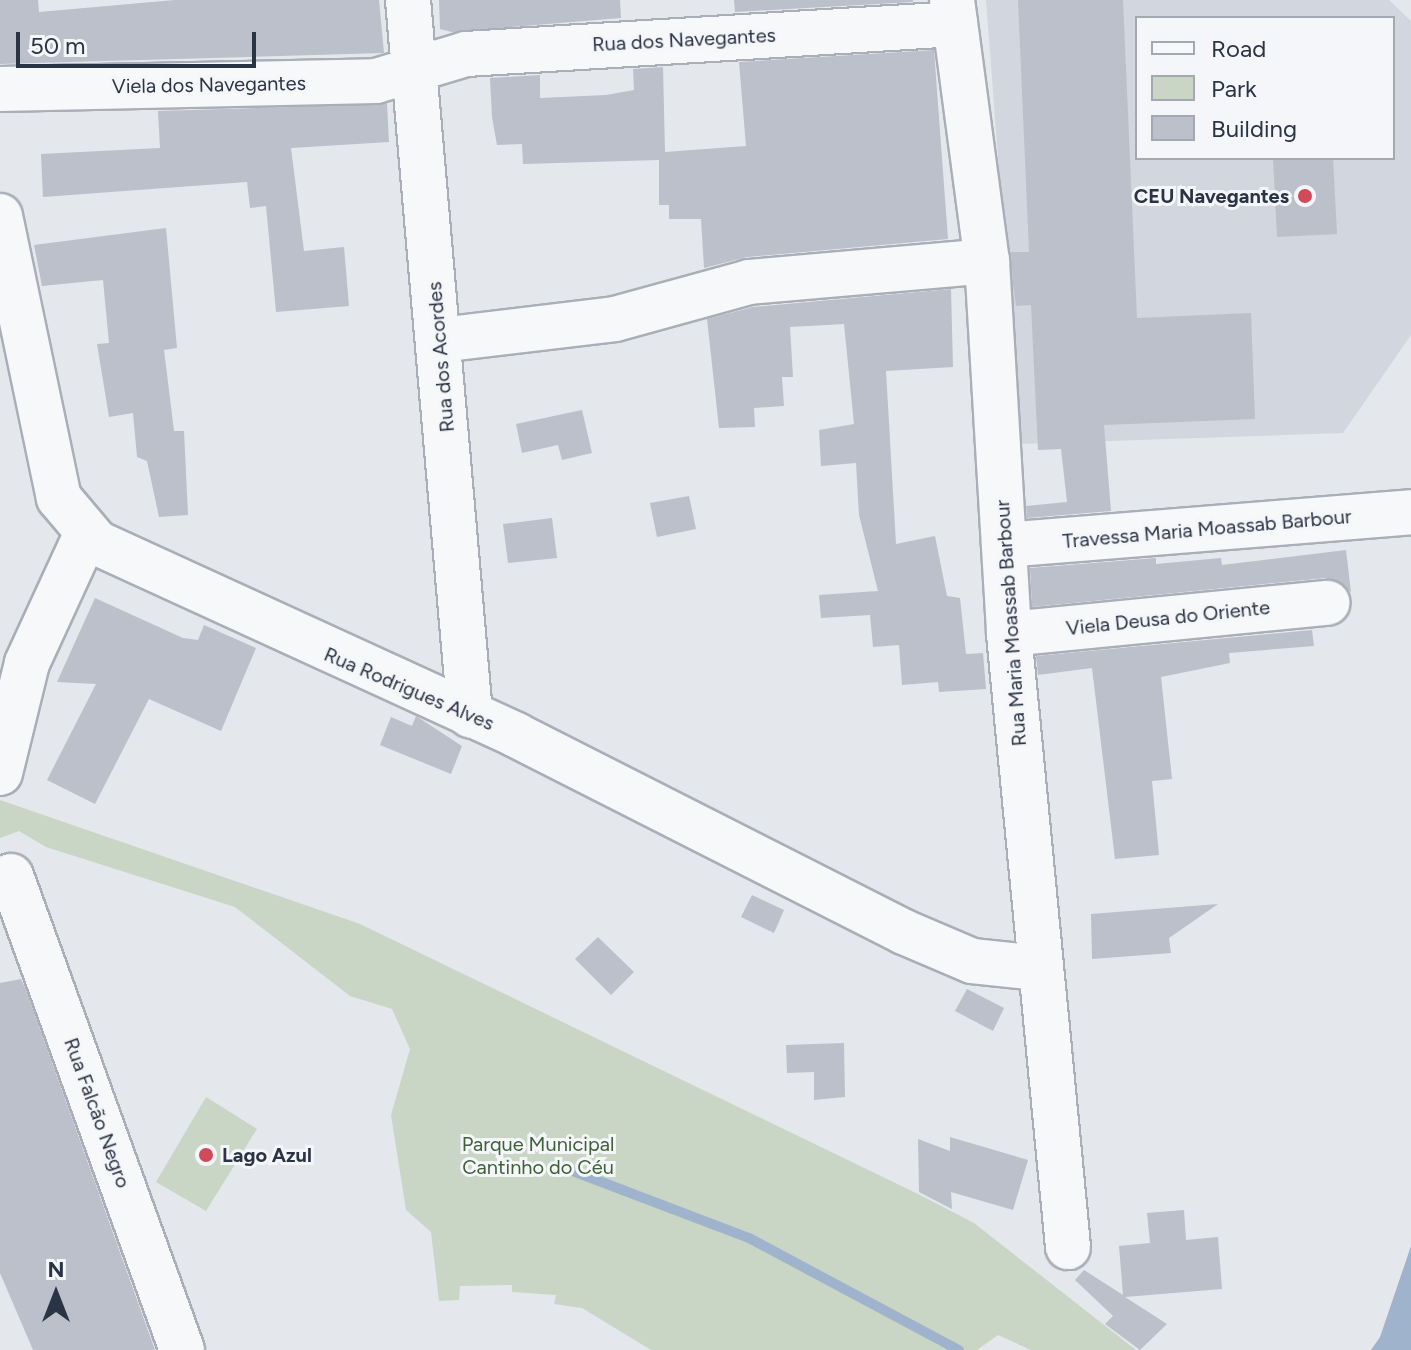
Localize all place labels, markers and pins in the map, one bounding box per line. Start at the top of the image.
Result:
place label: CEU Navegantes [1134,184,1289,208]
marker: CEU Navegantes [1296,187,1314,205]
place label: Lago Azul [222,1143,312,1167]
marker: Lago Azul [197,1146,215,1164]

